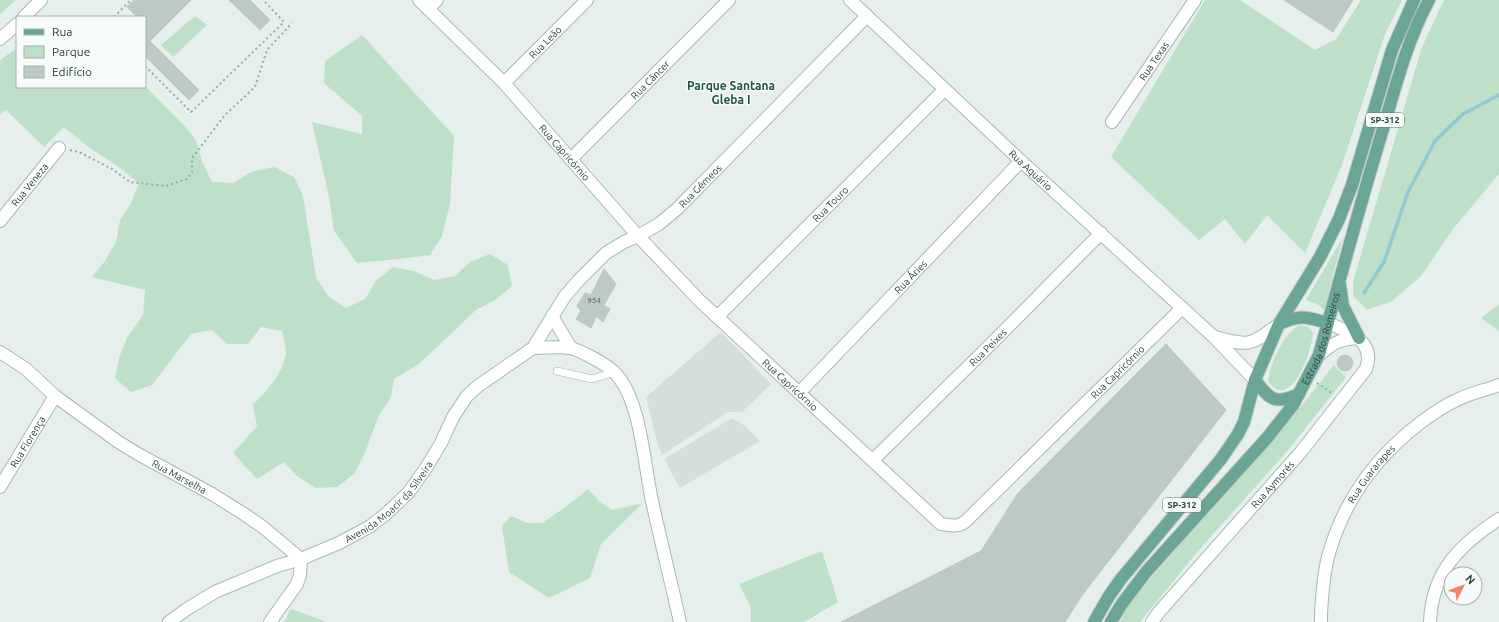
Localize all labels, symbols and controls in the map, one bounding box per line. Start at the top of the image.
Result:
legend [16,16,146,88]
street label: Rua Leão [527,23,564,60]
text: Rua [52,25,73,38]
street label: Rua Texas [1137,39,1171,82]
text: Parque [52,45,90,58]
street label: Rua Câncer [628,58,672,101]
text: Edifício [52,65,92,78]
district label: Parque Santana Gleba I [687,79,775,106]
road number: SP-312 [1366,113,1404,127]
street label: Rua Capricórnio [537,122,592,183]
street label: Rua Aquário [1007,147,1055,192]
street label: Rua Veneza [9,161,50,208]
street label: Rua Gêmeos [676,162,724,209]
street label: Rua Touro [810,184,850,224]
street label: Rua Áries [892,258,929,296]
street label: Estrada dos Romeiros [1299,291,1341,386]
house number: 954 [587,296,601,305]
street label: Rua Peixes [967,326,1009,368]
street label: Rua Capricórnio [1088,343,1147,401]
street label: Rua Capricórnio [761,356,820,413]
street label: Rua Florença [8,414,47,469]
street label: Rua Guararapes [1345,443,1397,505]
street label: Rua Marselha [150,457,209,496]
street label: Avenida Moacir da Silveira [343,459,434,544]
street label: Rua Aymorés [1249,459,1296,510]
road number: SP-312 [1163,498,1201,512]
north arrow [1443,566,1483,606]
text: N [1463,572,1478,586]

